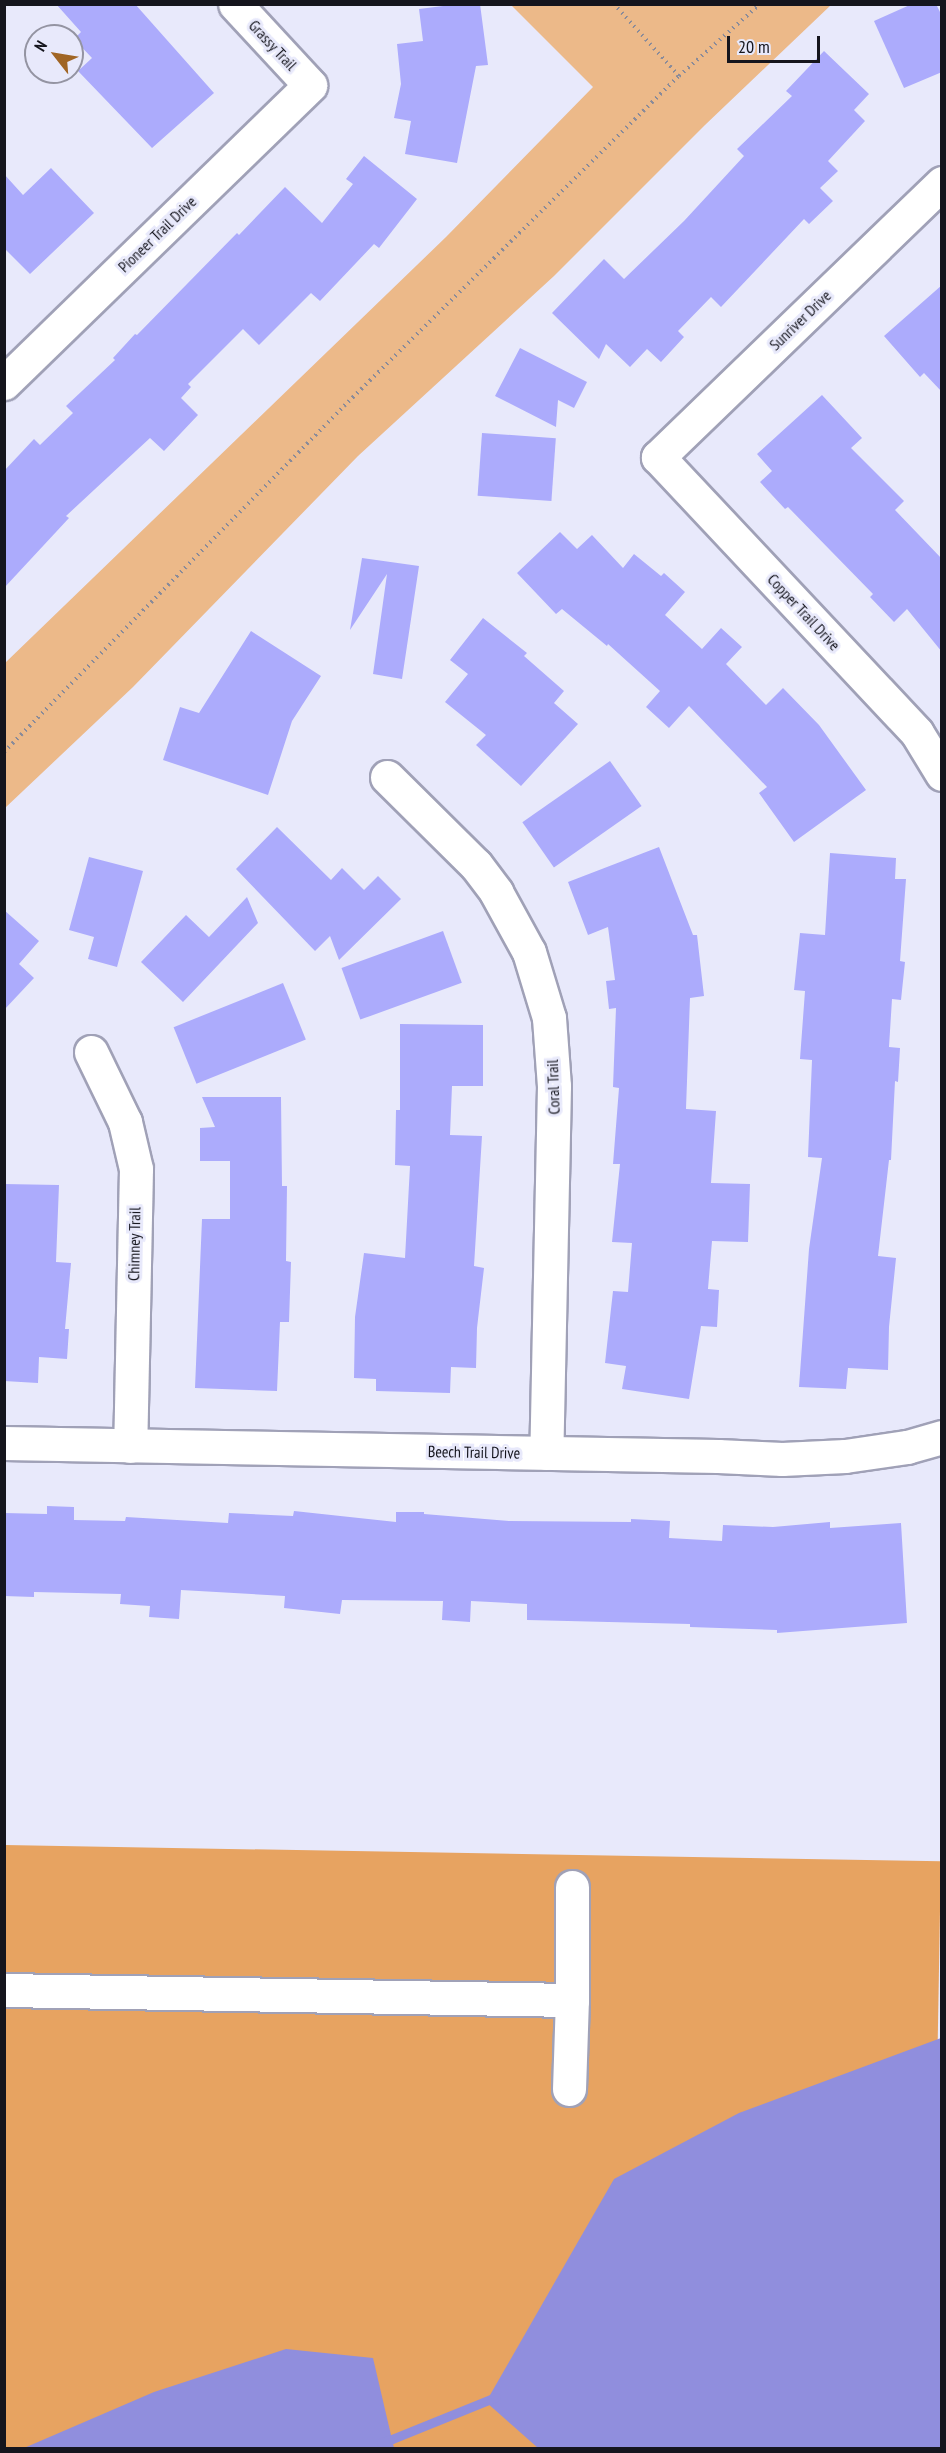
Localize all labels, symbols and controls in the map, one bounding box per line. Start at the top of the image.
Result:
street label: Grassy Trail [245,16,301,74]
north arrow [24,24,84,84]
scale bar [730,24,823,62]
text: 20 m [738,35,770,58]
text: N [29,37,51,55]
street label: Pioneer Trail Drive [114,192,200,276]
street label: Sunriver Drive [765,286,835,354]
street label: Copper Trail Drive [763,569,845,655]
street label: Coral Trail [542,1059,564,1115]
street label: Chimney Trail [124,1206,144,1282]
street label: Beech Trail Drive [427,1442,521,1462]

